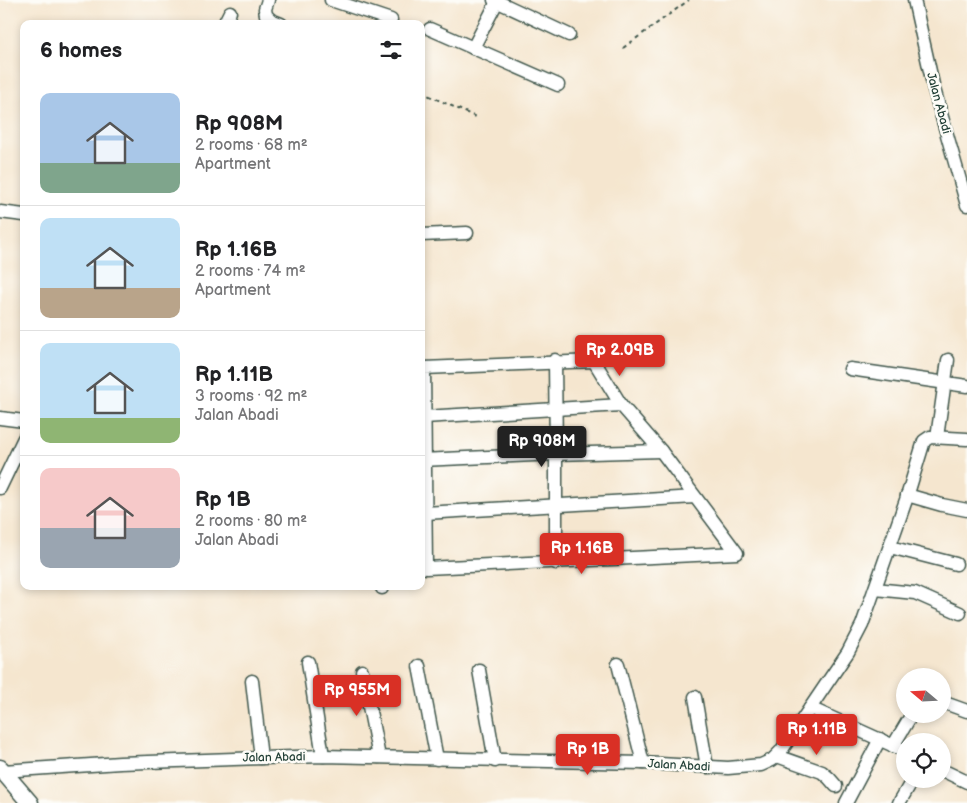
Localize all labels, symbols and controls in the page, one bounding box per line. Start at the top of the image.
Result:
icon: filters [377,36,405,64]
text: 6 homes [40,38,122,63]
street label: Jalan Abadi [923,71,954,136]
text: Rp 908M [195,111,283,136]
icon: home [80,113,140,173]
text: 2 rooms · 68 m² [195,136,308,155]
text: Apartment [195,155,271,174]
text: Rp 1.16B [195,237,277,262]
icon: home [80,238,140,298]
text: 2 rooms · 74 m² [195,262,306,281]
text: Apartment [195,281,271,300]
pin: Rp 2.09B [568,334,672,377]
text: Rp 2.09B [586,341,654,360]
text: Rp 1.11B [195,362,273,387]
icon: home [80,363,140,423]
text: 3 rooms · 92 m² [195,387,308,406]
text: Jalan Abadi [195,406,279,425]
pin: Rp 908M [496,426,588,468]
text: Rp 908M [508,432,576,451]
text: Rp 1B [195,487,251,512]
icon: home [80,488,140,548]
text: 2 rooms · 80 m² [195,512,307,531]
text: Jalan Abadi [195,531,279,550]
pin: Rp 1.16B [530,532,634,575]
text: Rp 1.16B [551,539,613,558]
north arrow [896,668,951,722]
map controls [896,668,951,788]
pin: Rp 955M [311,674,403,717]
text: Rp 955M [324,681,390,700]
pin: Rp 1.11B [765,714,869,756]
text: Rp 1.11B [787,720,847,739]
button: locate [896,733,951,788]
pin: Rp 1B [553,734,623,776]
text: Rp 1B [567,740,609,759]
street label: Jalan Abadi [242,749,306,766]
street label: Jalan Abadi [647,756,711,775]

